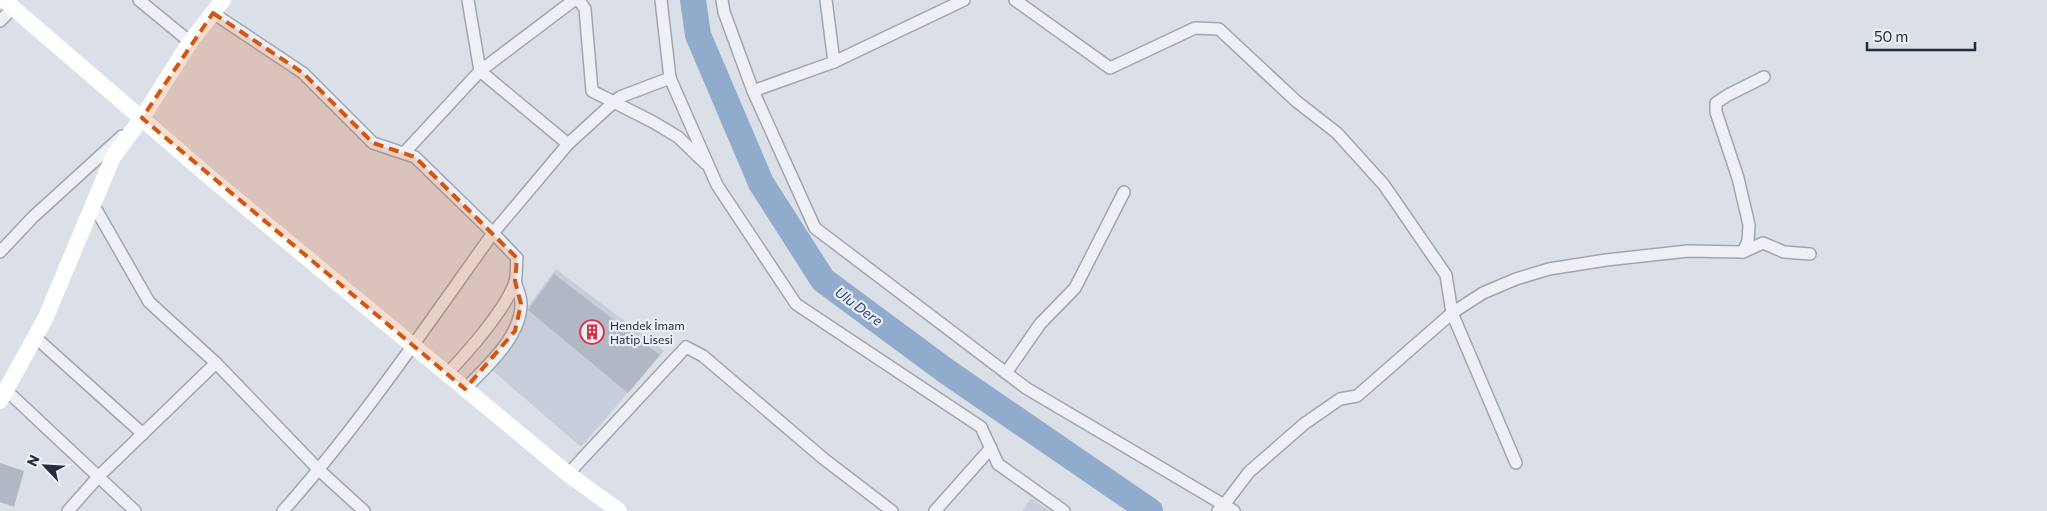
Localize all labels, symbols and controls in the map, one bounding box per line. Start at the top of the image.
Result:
scale bar [1867,20,1974,52]
text: 50 m [1874,27,1908,45]
water label: Ulu Dere [832,283,887,329]
place label: Hendek İmam Hatip Lisesi [610,318,685,346]
building icon: Hendek İmam Hatip Lisesi [579,319,605,345]
north arrow [20,441,70,491]
text: N [23,452,43,469]

